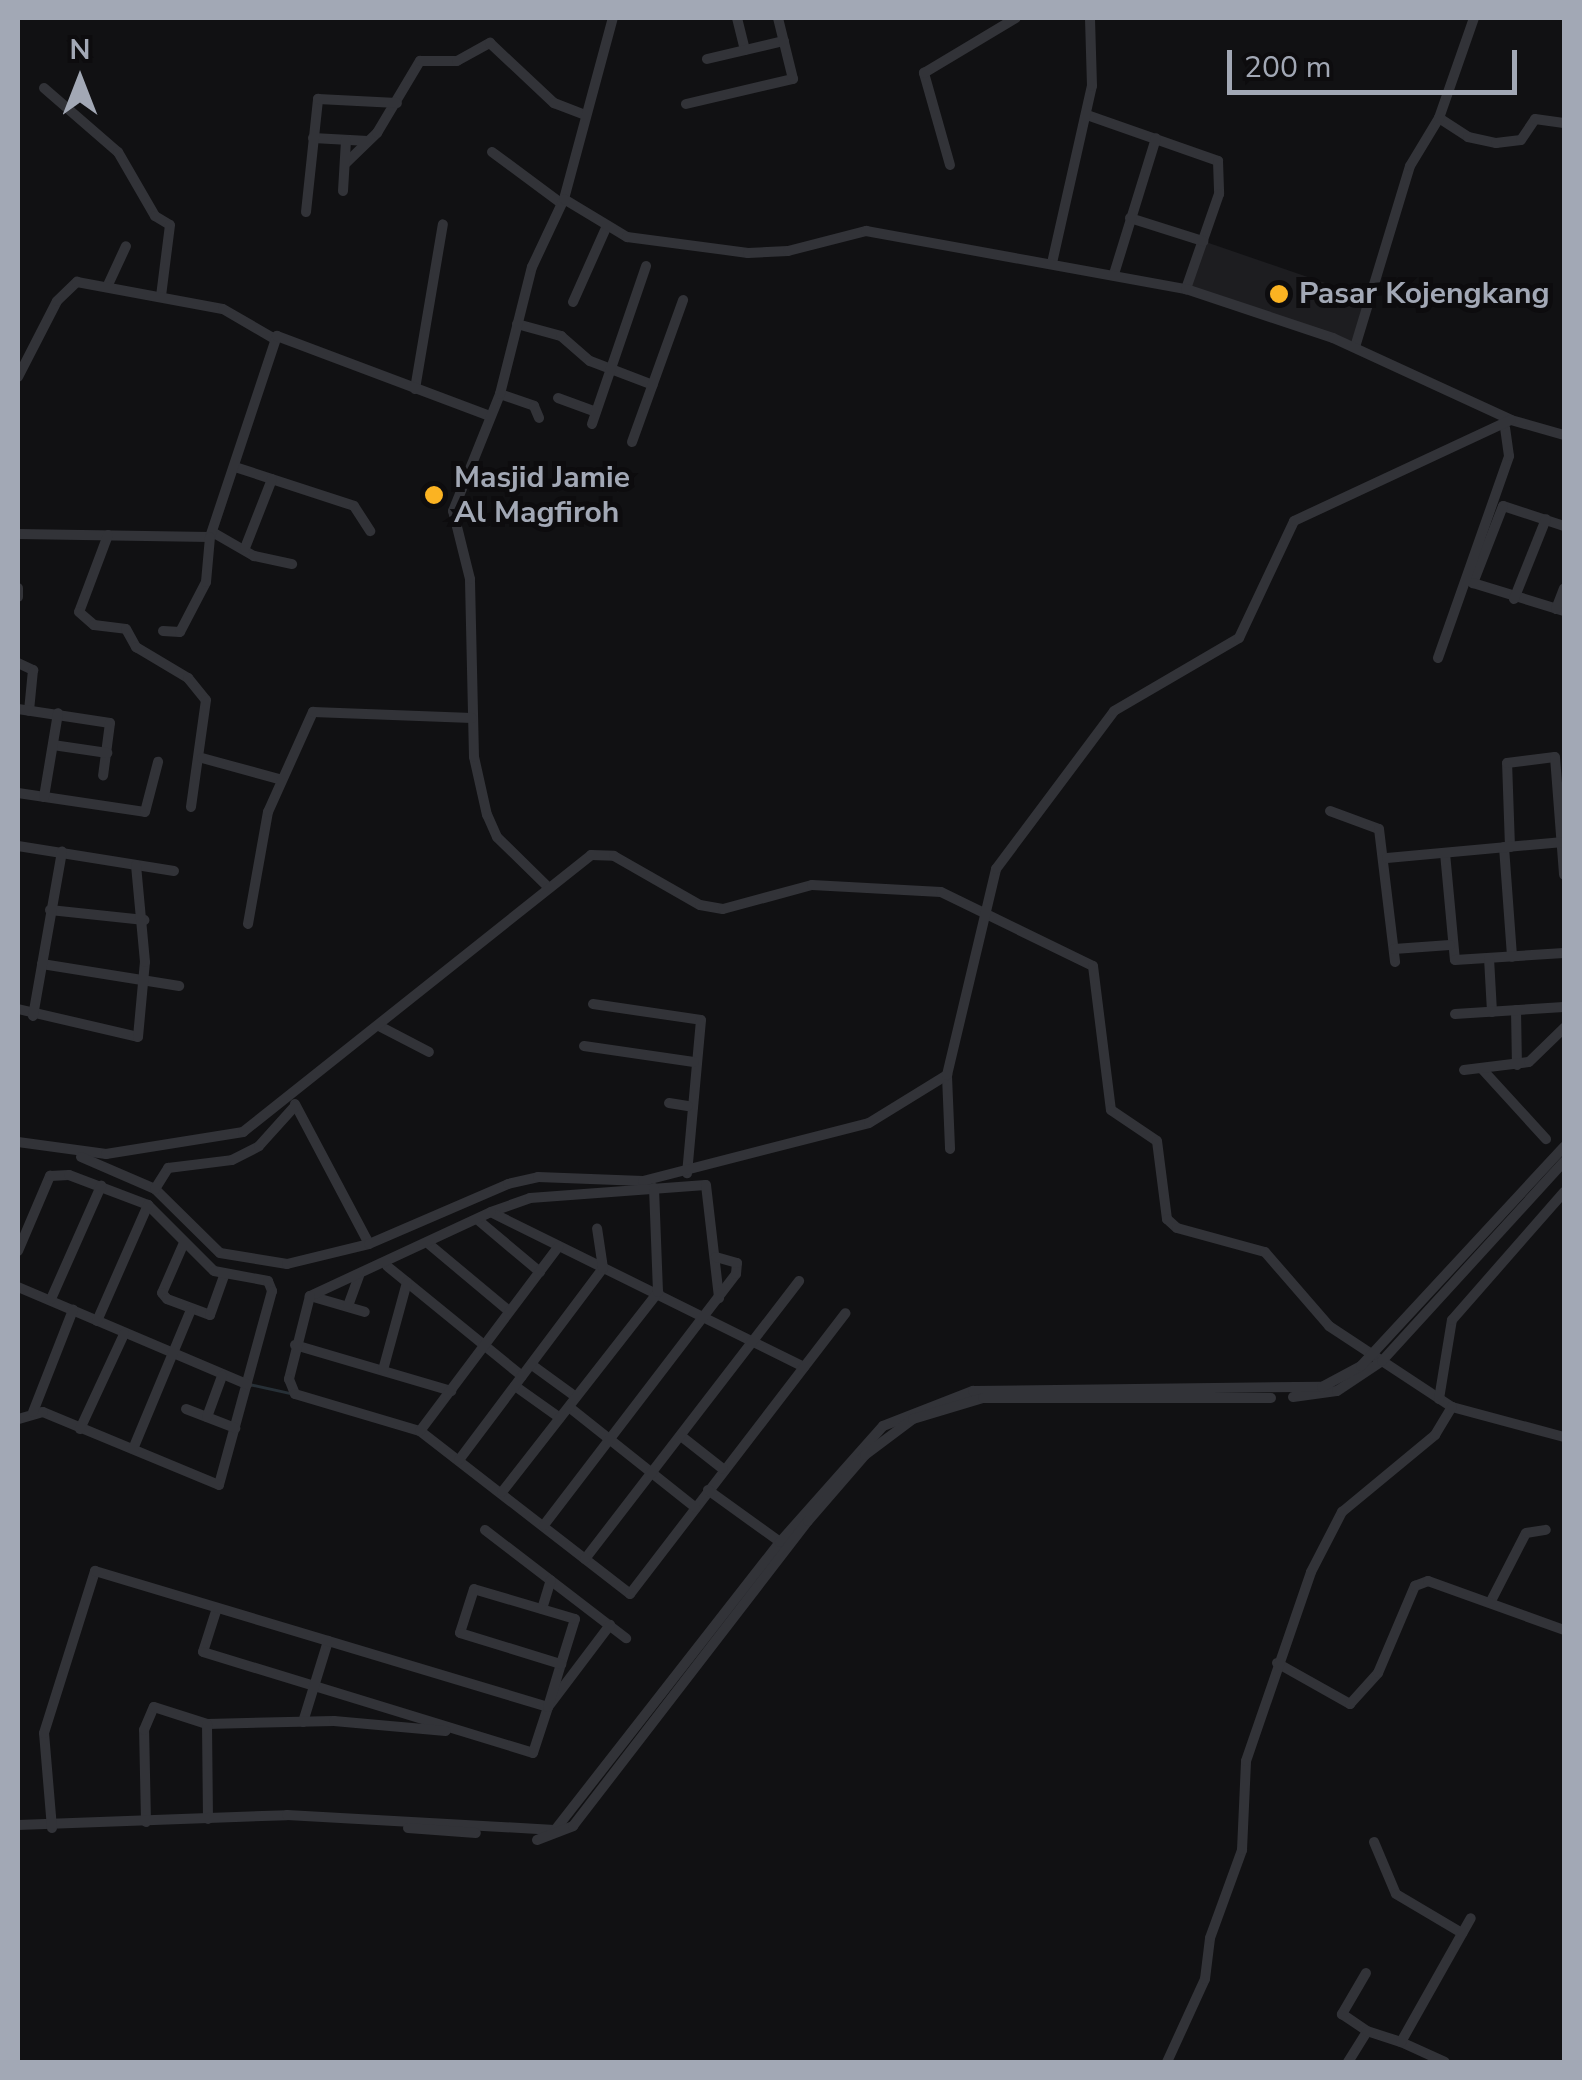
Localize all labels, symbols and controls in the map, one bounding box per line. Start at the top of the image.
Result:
north arrow [30,30,130,130]
scale bar [1232,30,1522,92]
text: N [70,31,90,69]
text: 200 m [1244,47,1331,88]
place label: Pasar Kojengkang [1299,276,1550,312]
marker: Pasar Kojengkang [1268,283,1290,305]
place label: Masjid Jamie Al Magfiroh [454,460,630,530]
marker: Masjid Jamie Al Magfiroh [423,484,445,506]

